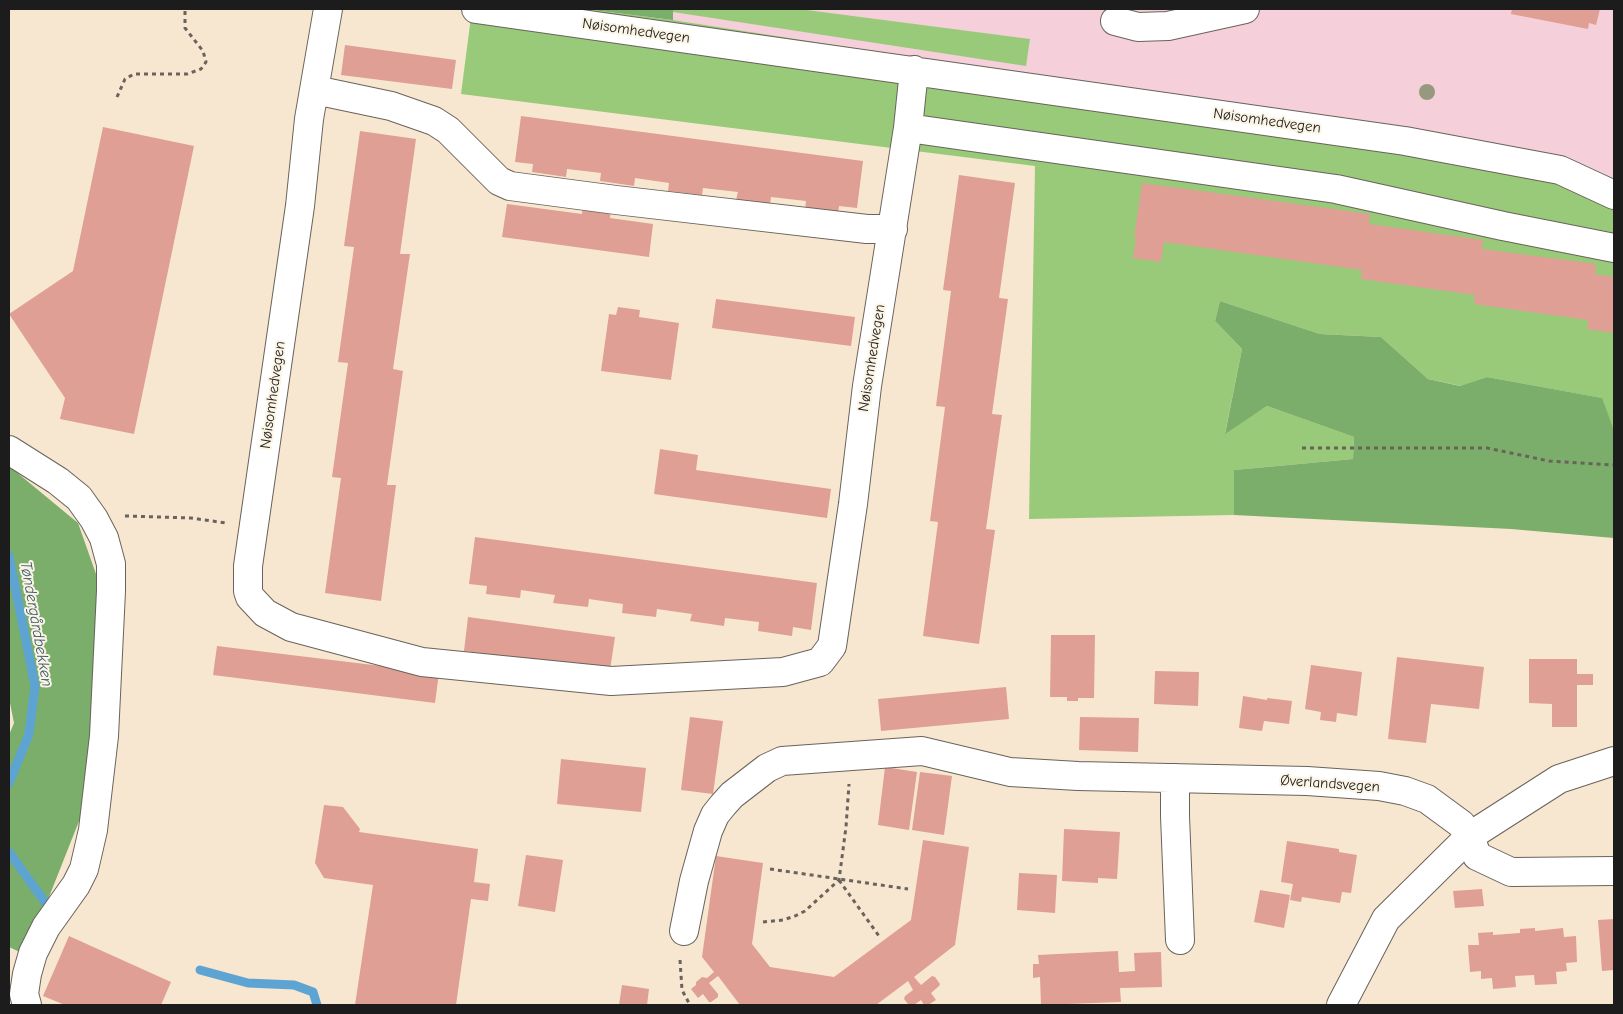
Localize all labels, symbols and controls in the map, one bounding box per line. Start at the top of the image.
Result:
street label: Nøisomhedvegen [581,15,691,47]
street label: Nøisomhedvegen [1212,105,1322,137]
street label: Nøisomhedvegen [855,303,889,413]
street label: Nøisomhedvegen [257,340,289,450]
water label: Tøndergårdbekken [16,560,56,688]
street label: Øverlandsvegen [1280,772,1380,796]

